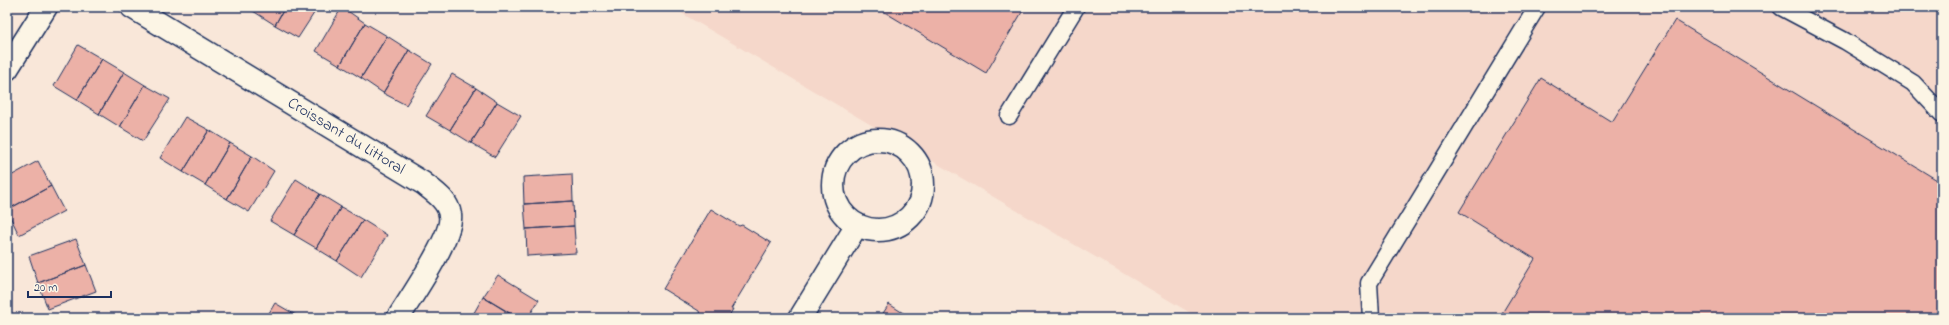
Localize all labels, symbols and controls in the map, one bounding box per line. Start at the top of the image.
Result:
street label: Croissant du Littoral [283,92,410,181]
scale bar [28,273,111,299]
text: 20 m [34,279,57,297]

